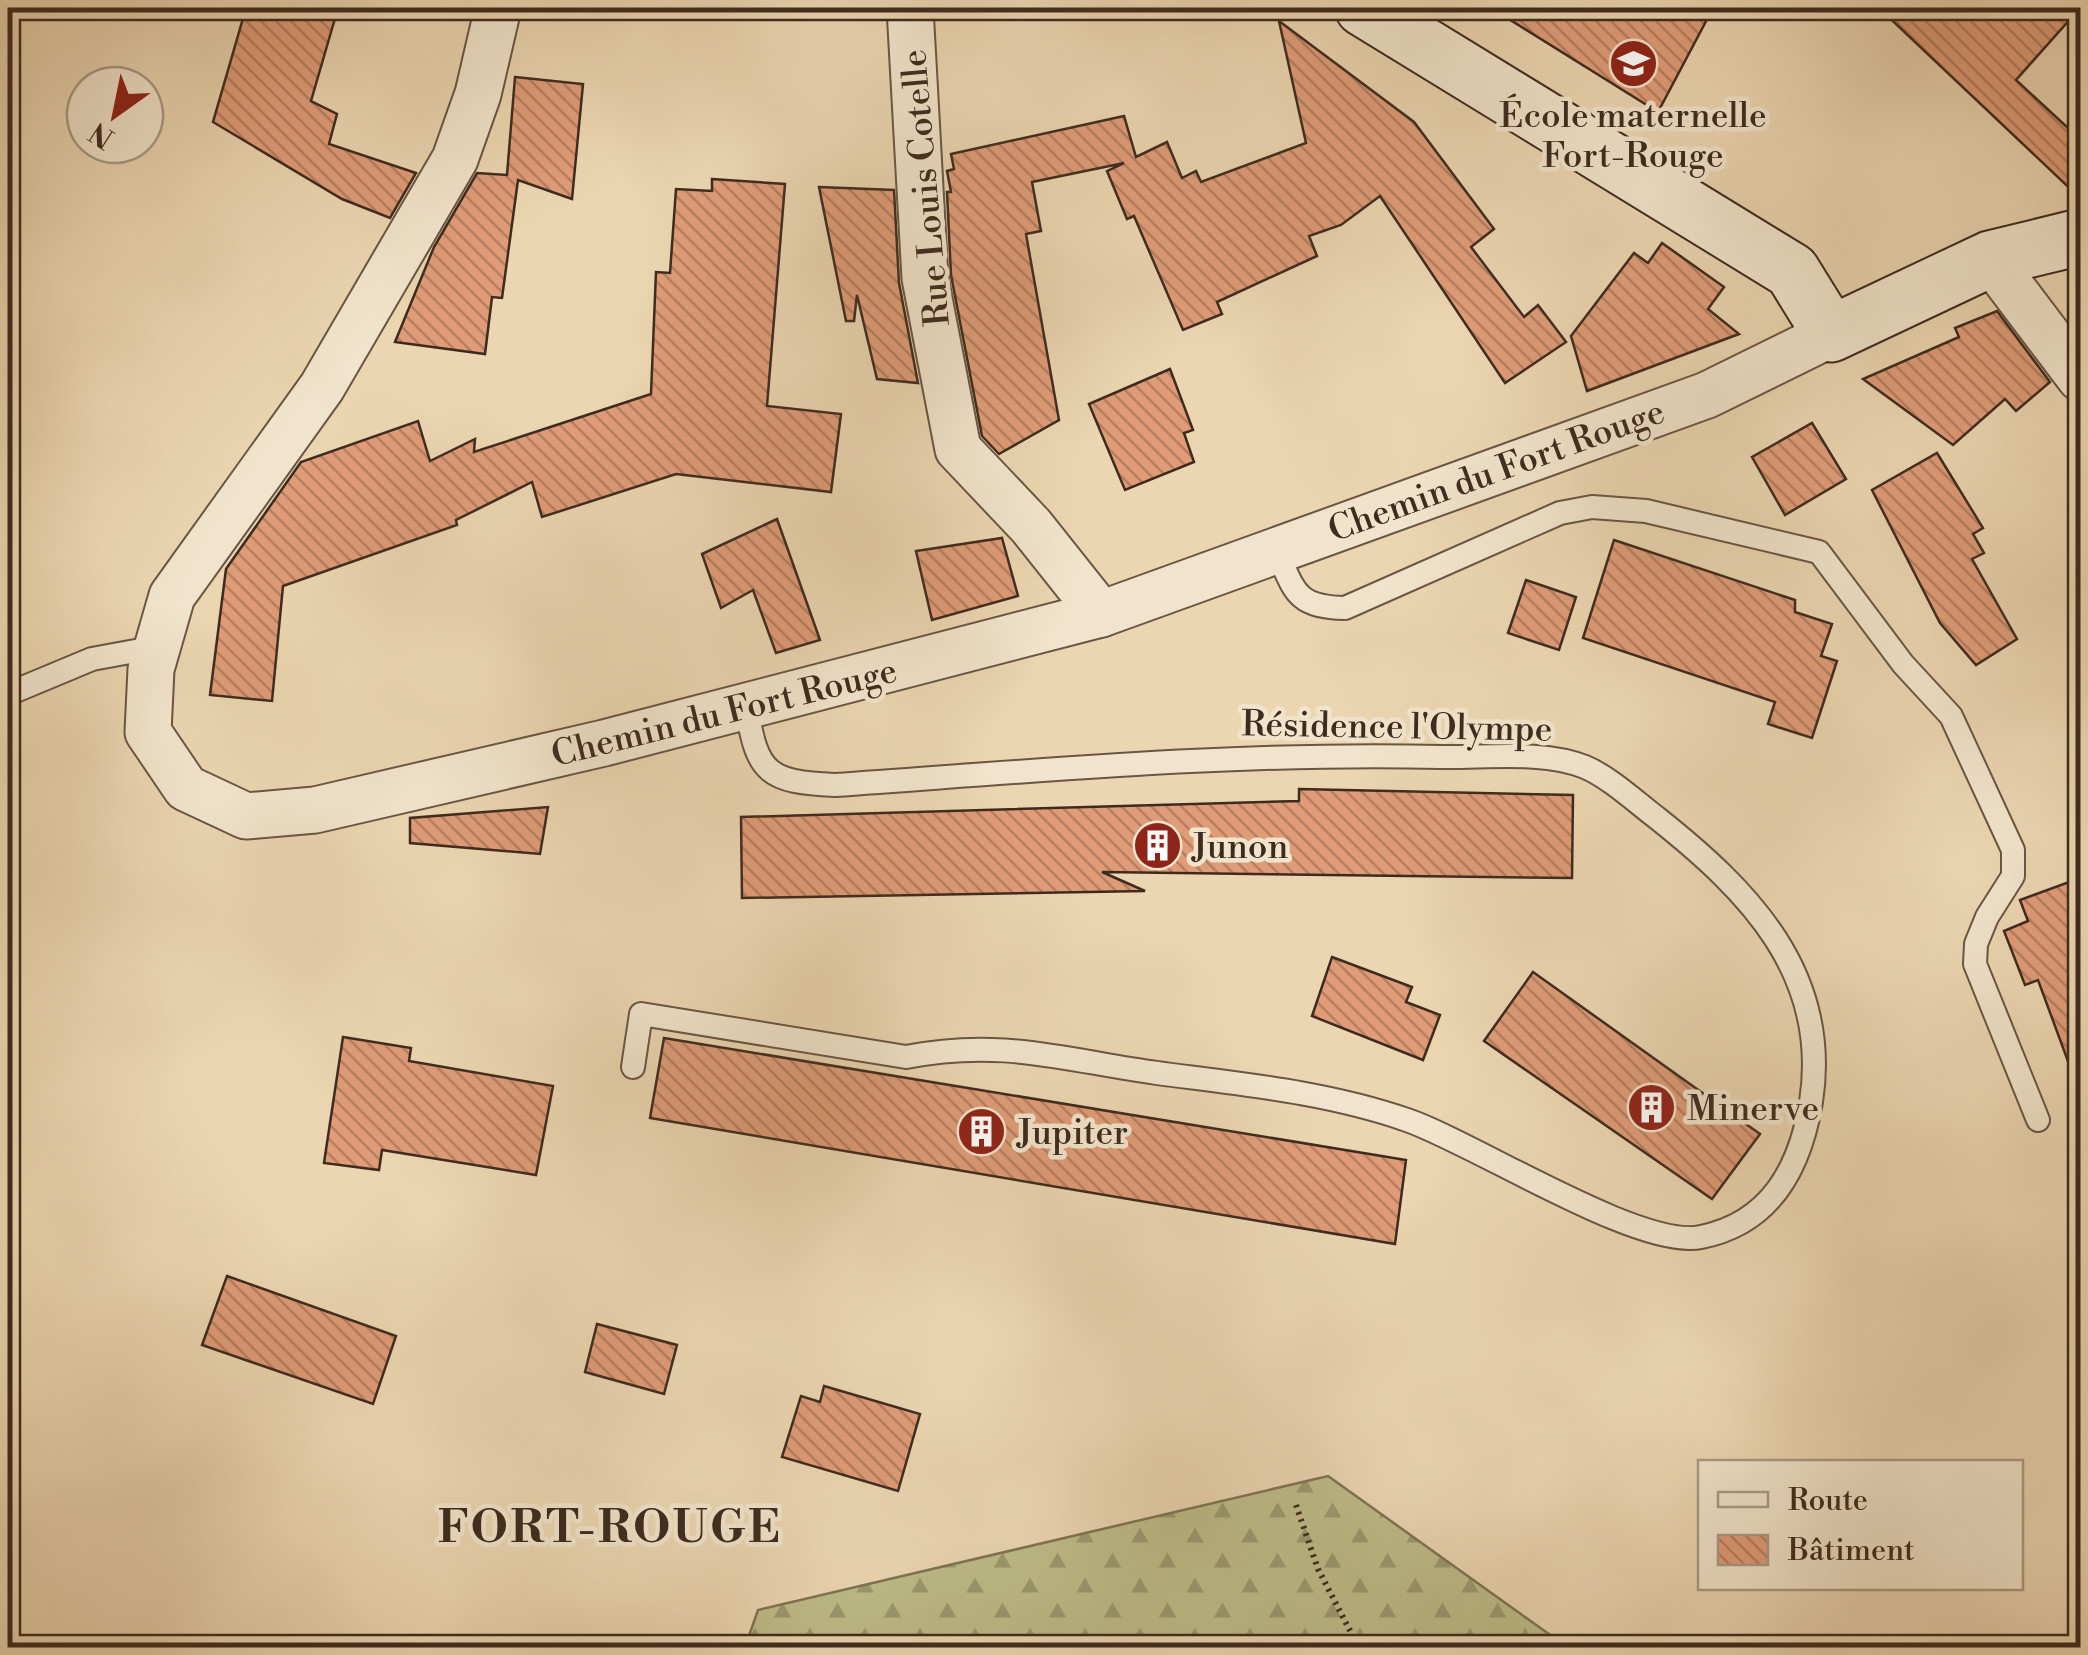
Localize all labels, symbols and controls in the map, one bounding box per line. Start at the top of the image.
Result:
school or university icon: École maternelle Fort-Rouge [1607,37,1659,89]
street label: Rue Louis Cotelle [893,48,960,328]
north arrow [65,65,165,165]
place label: École maternelle Fort-Rouge [1499,93,1767,178]
text: N [83,114,121,155]
street label: Chemin du Fort Rouge [1323,391,1671,552]
street label: Chemin du Fort Rouge [547,650,902,777]
street label: Résidence l'Olympe [1241,703,1553,752]
building icon: Junon [1131,820,1183,872]
place label: Junon [1190,826,1288,869]
building icon: Minerve [1626,1082,1678,1134]
place label: Minerve [1687,1088,1819,1131]
building icon: Jupiter [956,1106,1008,1158]
place label: Jupiter [1015,1112,1128,1155]
legend [1698,1460,2023,1590]
text: Route [1788,1482,1868,1520]
district label: FORT-ROUGE [438,1500,782,1557]
text: Bâtiment [1787,1532,1915,1570]

